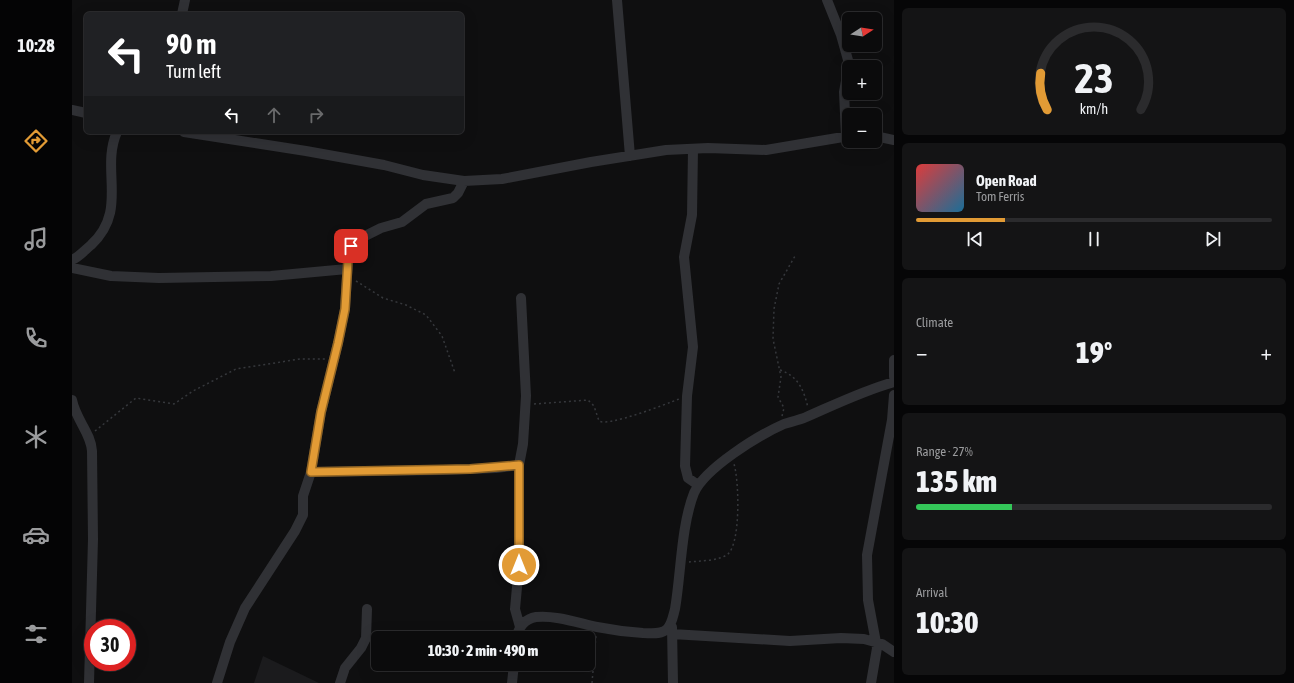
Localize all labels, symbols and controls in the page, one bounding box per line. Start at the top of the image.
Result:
north arrow [842,12,882,52]
map controls [842,12,882,148]
icon: left [100,28,152,80]
text: 90 m [166,28,216,60]
text: 10:28 [17,35,55,56]
text: 23 [1074,53,1114,101]
button: + [842,60,882,100]
text: Turn left [166,61,221,82]
text: km/h [1080,100,1108,116]
icon: left [221,104,243,126]
icon: ahead [263,104,285,126]
icon: right [305,104,327,126]
button: − [842,108,882,148]
icon: directions [22,127,50,155]
text: Open Road [976,172,1037,189]
text: Tom Ferris [976,189,1024,204]
icon: music [22,225,50,253]
icon: previous [964,228,986,250]
icon: pause [1083,228,1105,250]
icon: next [1202,228,1224,250]
pin [334,229,368,263]
icon: arrive [340,235,362,257]
text: Climate [916,315,953,330]
icon: phone [22,324,50,352]
text: 19° [1076,335,1112,369]
text: − [916,339,927,365]
text: + [1261,339,1272,365]
icon: climate [22,423,50,451]
text: Range · 27% [916,444,973,459]
text: 135 km [916,464,997,498]
icon: car [22,521,50,549]
position arrow [498,544,540,586]
text: Arrival [916,585,948,600]
text: 10:30 [916,605,978,639]
speed limit sign: 30 [84,619,136,671]
icon: filters [22,620,50,648]
text: 10:30 · 2 min · 490 m [428,642,538,659]

